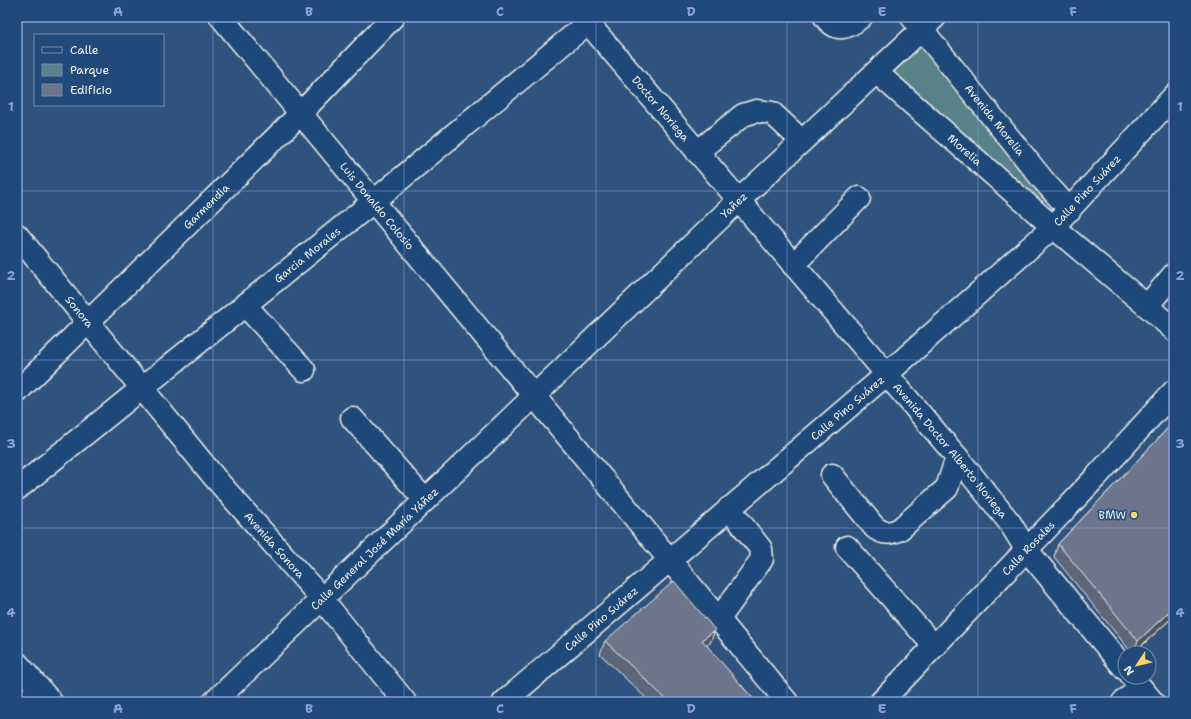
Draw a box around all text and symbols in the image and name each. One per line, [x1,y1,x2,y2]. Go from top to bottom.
text: A [113,3,123,20]
text: B [305,3,313,20]
text: C [496,3,504,20]
text: D [686,3,696,20]
text: E [878,3,887,20]
text: F [1069,3,1077,20]
legend [34,34,164,106]
text: Calle [70,42,99,58]
text: Parque [70,62,109,78]
street label: Doctor Noriega [629,73,693,144]
text: Edificio [70,82,112,98]
street label: Avenida Morelia [962,82,1028,158]
text: 1 [8,98,14,115]
text: 1 [1177,98,1183,115]
street label: Morelia [945,132,985,168]
street label: Calle Pino Suárez [1050,151,1124,229]
street label: Luis Donaldo Colosio [336,159,418,253]
street label: Garmendia [180,180,232,232]
street label: Yañez [717,189,750,221]
street label: Garcia Morales [271,223,344,286]
text: 2 [6,267,16,284]
text: 2 [1175,267,1185,284]
street label: Sonora [62,293,97,331]
street label: Calle Pino Suárez [807,372,887,444]
street label: Avenida Doctor Alberto Noriega [890,379,1011,521]
text: 3 [6,435,16,452]
text: 3 [1175,435,1185,452]
street label: Calle General José María Yáñez [307,484,442,613]
place label: BMW [1098,508,1126,523]
street label: Avenida Sonora [241,509,308,582]
marker: BMW [1129,510,1139,520]
street label: Calle Rosales [998,517,1058,579]
street label: Calle Pino Suárez [561,583,641,655]
text: 4 [6,604,16,621]
text: 4 [1175,604,1185,621]
north arrow [1117,645,1157,685]
text: N [1120,662,1138,678]
text: A [113,700,123,717]
text: B [305,700,313,717]
text: C [496,700,504,717]
text: D [686,700,696,717]
text: E [878,700,887,717]
text: F [1069,700,1077,717]

